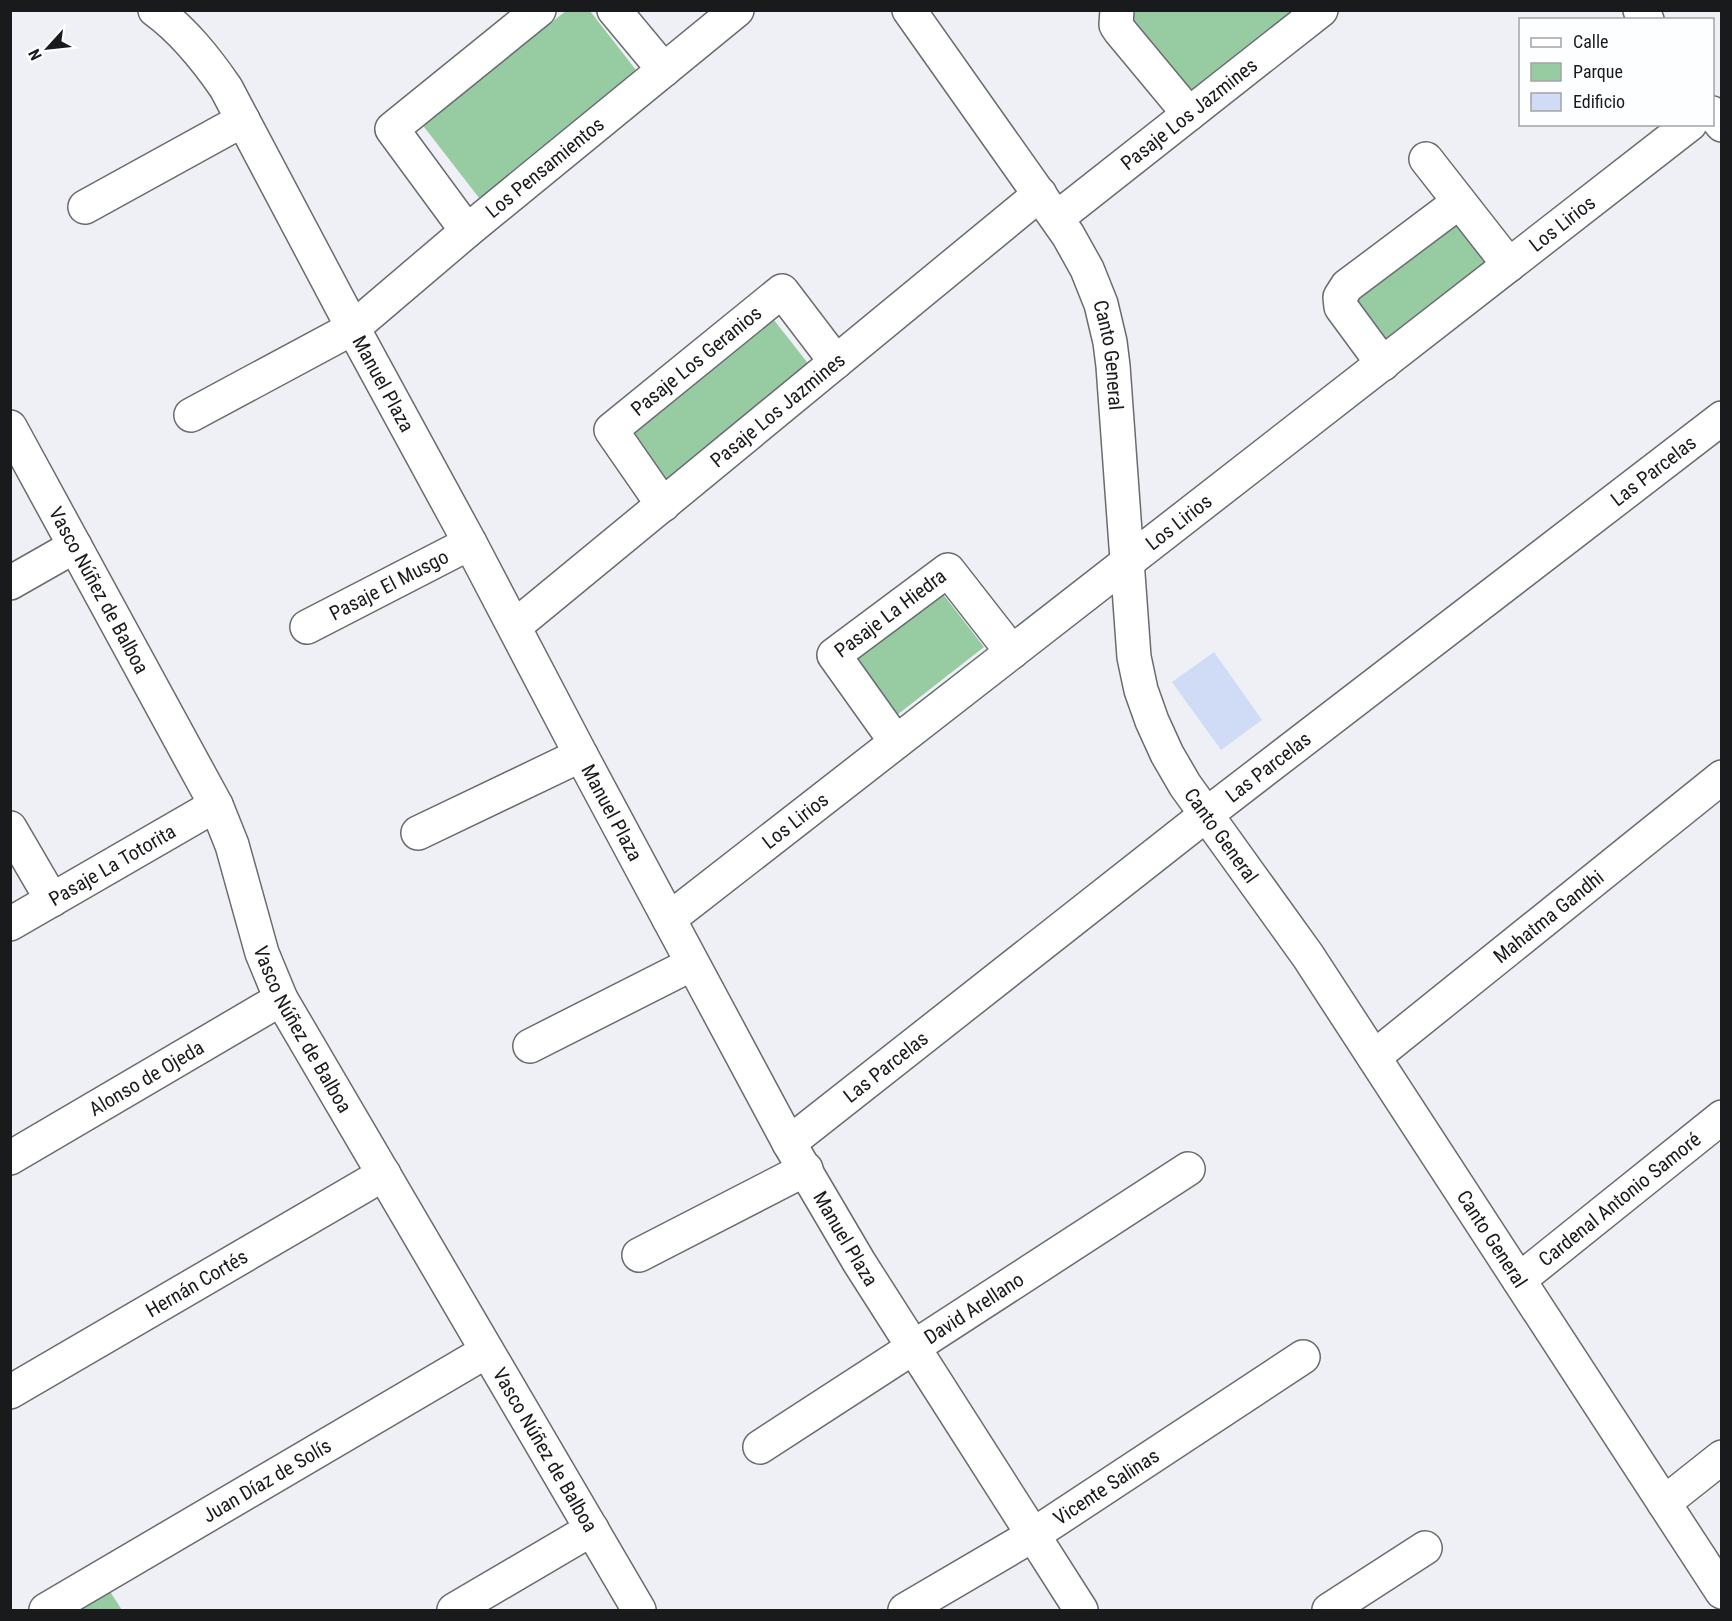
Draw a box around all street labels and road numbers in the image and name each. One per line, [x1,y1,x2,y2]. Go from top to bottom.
street label: Pasaje Los Jazmines [1116,53,1262,175]
street label: Los Pensamientos [481,112,609,223]
street label: Los Lirios [1524,190,1600,257]
street label: Canto General [1088,298,1128,411]
street label: Pasaje Los Geranios [626,301,766,421]
street label: Manuel Plaza [347,331,419,436]
street label: Pasaje Los Jazmines [705,348,850,472]
street label: Las Parcelas [1606,430,1701,511]
street label: Los Lirios [1141,489,1217,555]
street label: Vasco Núñez de Balboa [44,503,154,678]
street label: Pasaje El Musgo [325,544,452,625]
street label: Pasaje La Hiedra [830,564,951,662]
street label: Las Parcelas [1221,727,1316,807]
street label: Manuel Plaza [576,760,648,865]
street label: Canto General [1179,783,1263,888]
street label: Los Lirios [757,788,833,854]
street label: Pasaje La Totorita [44,819,180,911]
street label: Mahatma Gandhi [1489,865,1608,968]
street label: Vasco Núñez de Balboa [249,943,357,1117]
street label: Las Parcelas [838,1026,933,1108]
street label: Alonso de Ojeda [85,1035,208,1121]
street label: Cardenal Antonio Samoré [1534,1127,1705,1271]
street label: Canto General [1452,1186,1532,1292]
street label: Manuel Plaza [808,1187,883,1291]
street label: Hernán Cortés [141,1244,252,1322]
street label: David Arellano [920,1267,1028,1349]
street label: Vasco Núñez de Balboa [488,1363,603,1536]
street label: Juan Díaz de Solís [198,1433,335,1527]
street label: Vicente Salinas [1049,1443,1164,1530]

